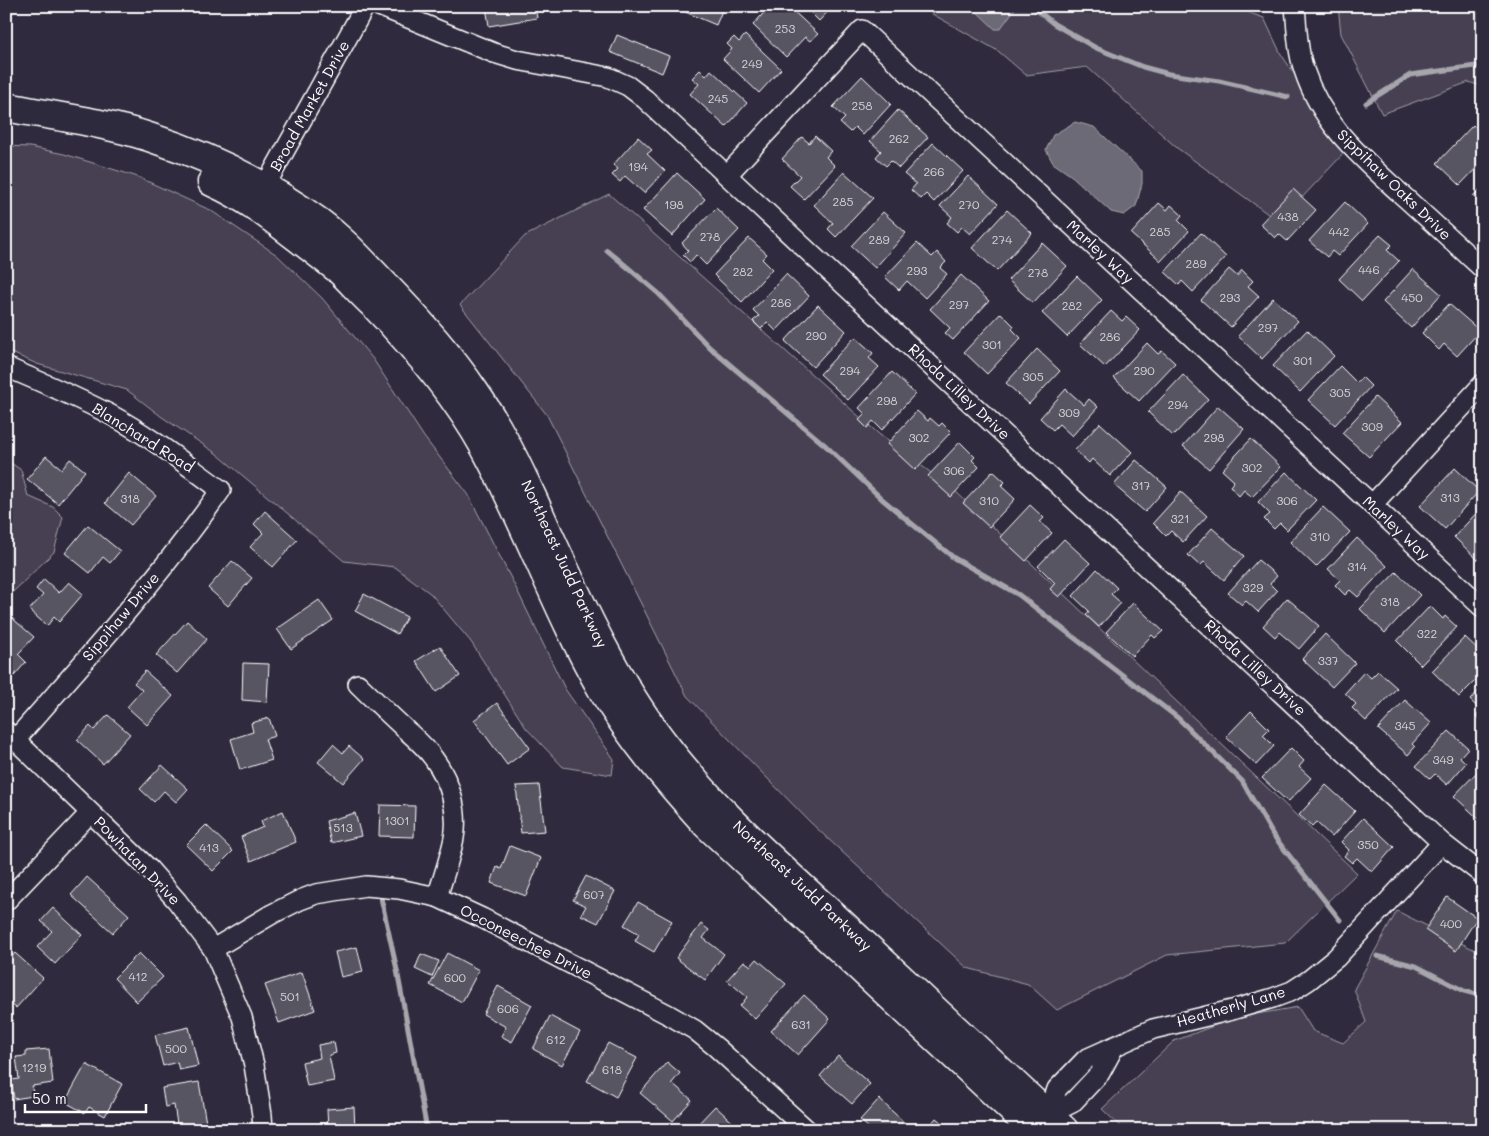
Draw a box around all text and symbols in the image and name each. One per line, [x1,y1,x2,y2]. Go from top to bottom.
house number: 253 [775,20,795,36]
street label: Broad Market Drive [265,37,353,174]
house number: 249 [742,55,762,71]
house number: 245 [708,90,728,106]
house number: 258 [852,97,872,113]
street label: Sippihaw Oaks Drive [1333,125,1456,244]
house number: 262 [889,130,909,146]
house number: 194 [628,158,648,174]
house number: 266 [923,163,945,179]
house number: 285 [833,193,853,209]
house number: 198 [664,196,684,212]
house number: 270 [959,196,980,212]
house number: 438 [1277,208,1299,224]
street label: Marley Way [1063,215,1139,288]
house number: 285 [1150,223,1170,239]
house number: 442 [1329,223,1349,239]
house number: 278 [700,228,720,244]
house number: 289 [868,231,890,247]
house number: 274 [992,231,1012,247]
house number: 289 [1185,255,1207,271]
house number: 446 [1358,261,1380,277]
house number: 293 [907,262,927,278]
house number: 282 [733,263,753,279]
house number: 278 [1028,264,1048,280]
house number: 293 [1220,289,1240,305]
house number: 450 [1401,289,1423,305]
house number: 286 [770,294,792,310]
house number: 297 [949,296,970,312]
house number: 282 [1062,297,1082,313]
house number: 297 [1258,319,1279,335]
house number: 290 [805,327,827,343]
house number: 286 [1099,328,1121,344]
house number: 301 [982,336,1002,352]
street label: Rhoda Lilley Drive [905,339,1015,444]
house number: 301 [1293,352,1313,368]
house number: 294 [840,362,860,378]
house number: 290 [1133,362,1155,378]
house number: 305 [1022,368,1044,384]
house number: 305 [1329,384,1351,400]
house number: 298 [876,392,898,408]
house number: 294 [1168,396,1188,412]
street label: Blanchard Road [89,398,198,477]
house number: 309 [1058,404,1080,420]
house number: 309 [1361,418,1383,434]
house number: 302 [908,429,930,445]
house number: 298 [1203,429,1225,445]
house number: 302 [1241,459,1263,475]
house number: 306 [943,462,965,478]
street label: Northeast Judd Parkway [517,476,613,651]
house number: 317 [1131,477,1151,493]
house number: 313 [1440,489,1460,505]
house number: 318 [120,490,140,506]
street label: Marley Way [1359,491,1435,564]
house number: 310 [979,492,999,508]
house number: 306 [1276,492,1298,508]
house number: 321 [1170,510,1190,526]
house number: 310 [1310,528,1330,544]
house number: 314 [1347,558,1367,574]
street label: Sippihaw Drive [77,568,163,665]
house number: 329 [1243,579,1263,595]
house number: 318 [1380,593,1400,609]
street label: Rhoda Lilley Drive [1201,615,1311,720]
house number: 322 [1417,625,1437,641]
house number: 337 [1318,652,1339,668]
house number: 345 [1394,717,1416,733]
house number: 349 [1432,751,1454,767]
street label: Powhatan Drive [90,812,185,909]
house number: 1301 [384,812,410,828]
street label: Northeast Judd Parkway [729,816,877,955]
house number: 513 [333,819,353,835]
house number: 350 [1357,836,1379,852]
house number: 413 [199,839,219,855]
house number: 607 [583,886,605,902]
street label: Occoneechee Drive [457,899,596,983]
house number: 400 [1440,915,1463,931]
house number: 412 [128,968,148,984]
house number: 600 [444,969,467,985]
street label: Heatherly Lane [1174,981,1288,1031]
house number: 501 [280,988,300,1004]
house number: 606 [497,1000,519,1016]
house number: 631 [791,1016,811,1032]
house number: 612 [546,1031,566,1047]
house number: 500 [165,1040,187,1056]
house number: 1219 [22,1059,46,1075]
house number: 618 [602,1061,622,1077]
scale bar [25,1081,146,1113]
text: 50 m [32,1088,67,1108]

